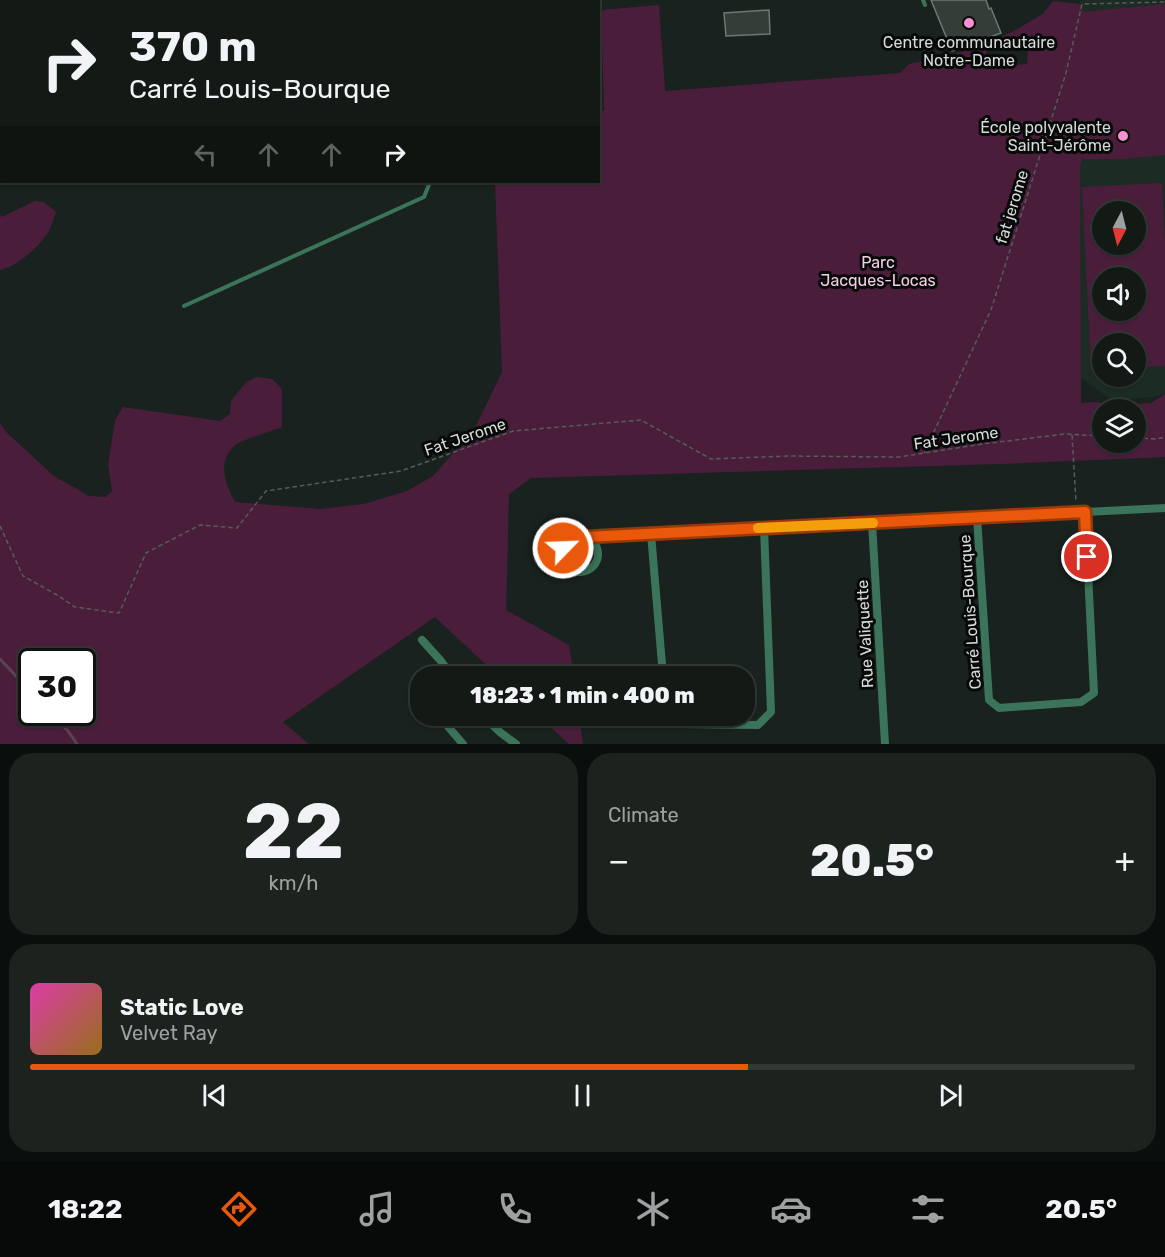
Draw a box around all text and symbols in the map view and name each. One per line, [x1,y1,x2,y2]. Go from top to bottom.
marker: Centre communautaire Notre-Dame [962,16,976,30]
text: 370 m [129,22,257,72]
icon: right [30,24,108,102]
place label: Centre communautaire Notre-Dame [883,33,1055,70]
text: Carré Louis-Bourque [129,73,391,105]
place label: École polyvalente Saint-Jérôme [980,118,1111,155]
marker: École polyvalente Saint-Jérôme [1116,129,1130,143]
icon: left [189,138,222,171]
icon: ahead [252,138,285,171]
icon: ahead [315,138,348,171]
icon: right [378,138,411,171]
street label: fat jerome [992,168,1032,246]
north arrow [1092,201,1146,255]
map controls [1092,201,1146,453]
park label: Parc Jacques-Locas [820,253,936,290]
button: sound [1092,267,1146,321]
button: search [1092,333,1146,387]
button: layers [1092,399,1146,453]
street label: Fat Jerome [422,414,508,460]
street label: Fat Jerome [912,423,1000,453]
position arrow [531,516,595,580]
pin [1061,531,1112,582]
street label: Carré Louis-Bourque [955,534,985,690]
icon: arrive [1070,540,1103,573]
street label: Rue Valiquette [853,579,877,689]
speed limit sign: 30 [18,648,96,726]
text: 18:23 · 1 min · 400 m [470,682,695,709]
text: 22 [243,785,344,878]
text: Climate [608,803,679,827]
text: 20.5° [810,834,934,887]
text: − [608,841,629,880]
text: + [1114,841,1135,880]
text: km/h [269,871,318,895]
text: Static Love [120,994,244,1021]
text: Velvet Ray [120,1021,218,1045]
icon: previous [198,1079,231,1112]
icon: pause [566,1079,599,1112]
icon: next [934,1079,967,1112]
icon: directions [218,1188,260,1230]
icon: music [356,1188,398,1230]
icon: phone [494,1188,536,1230]
icon: climate [632,1188,674,1230]
icon: car [770,1188,812,1230]
icon: filters [907,1188,949,1230]
text: 18:22 [48,1193,123,1225]
text: 20.5° [1045,1193,1117,1225]

